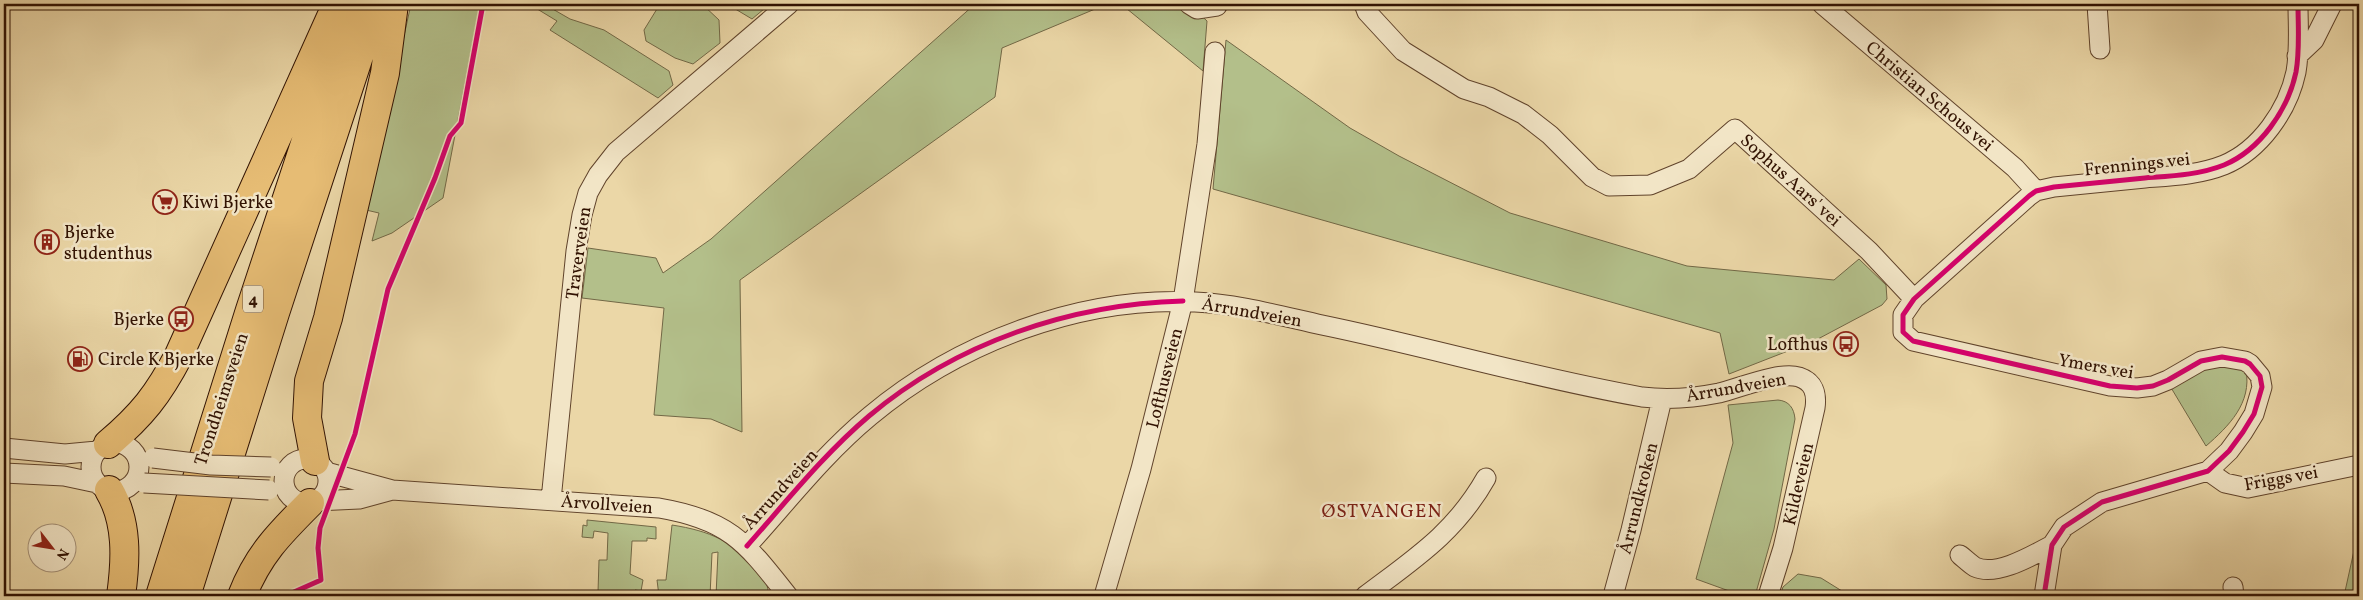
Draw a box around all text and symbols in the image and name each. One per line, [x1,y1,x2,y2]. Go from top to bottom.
street label: Christian Schous vei [1860,36,1998,158]
street label: Sophus Aars' vei [1734,129,1846,233]
street label: Frennings vei [2083,147,2191,183]
supermarket icon: Kiwi Bjerke [152,189,178,215]
place label: Kiwi Bjerke [182,191,273,216]
street label: Traverveien [561,205,598,301]
place label: Bjerke studenthus [64,221,153,267]
building icon: Bjerke studenthus [34,229,60,255]
road number: 4 [243,286,263,312]
street label: Årrundveien [1200,292,1304,335]
bus stop icon: Bjerke [168,306,194,332]
place label: Bjerke [114,308,164,333]
street label: Lofthusveien [1141,325,1190,431]
street label: Trondheimsveien [189,330,256,469]
bus stop icon: Lofthus [1833,331,1859,357]
place label: Lofthus [1767,333,1828,358]
fuel station icon: Circle K Bjerke [67,346,93,372]
place label: Circle K Bjerke [98,348,214,373]
street label: Ymers vei [2056,349,2135,386]
street label: Årrundveien [1684,367,1789,410]
street label: Årrundkroken [1613,440,1665,557]
street label: Kildeveien [1778,440,1821,528]
street label: Årrundveien [738,444,824,536]
street label: Friggs vei [2242,461,2320,498]
street label: Årvollveien [560,490,654,521]
district label: ØSTVANGEN [1321,499,1443,525]
north arrow [28,522,78,572]
text: N [51,545,73,563]

